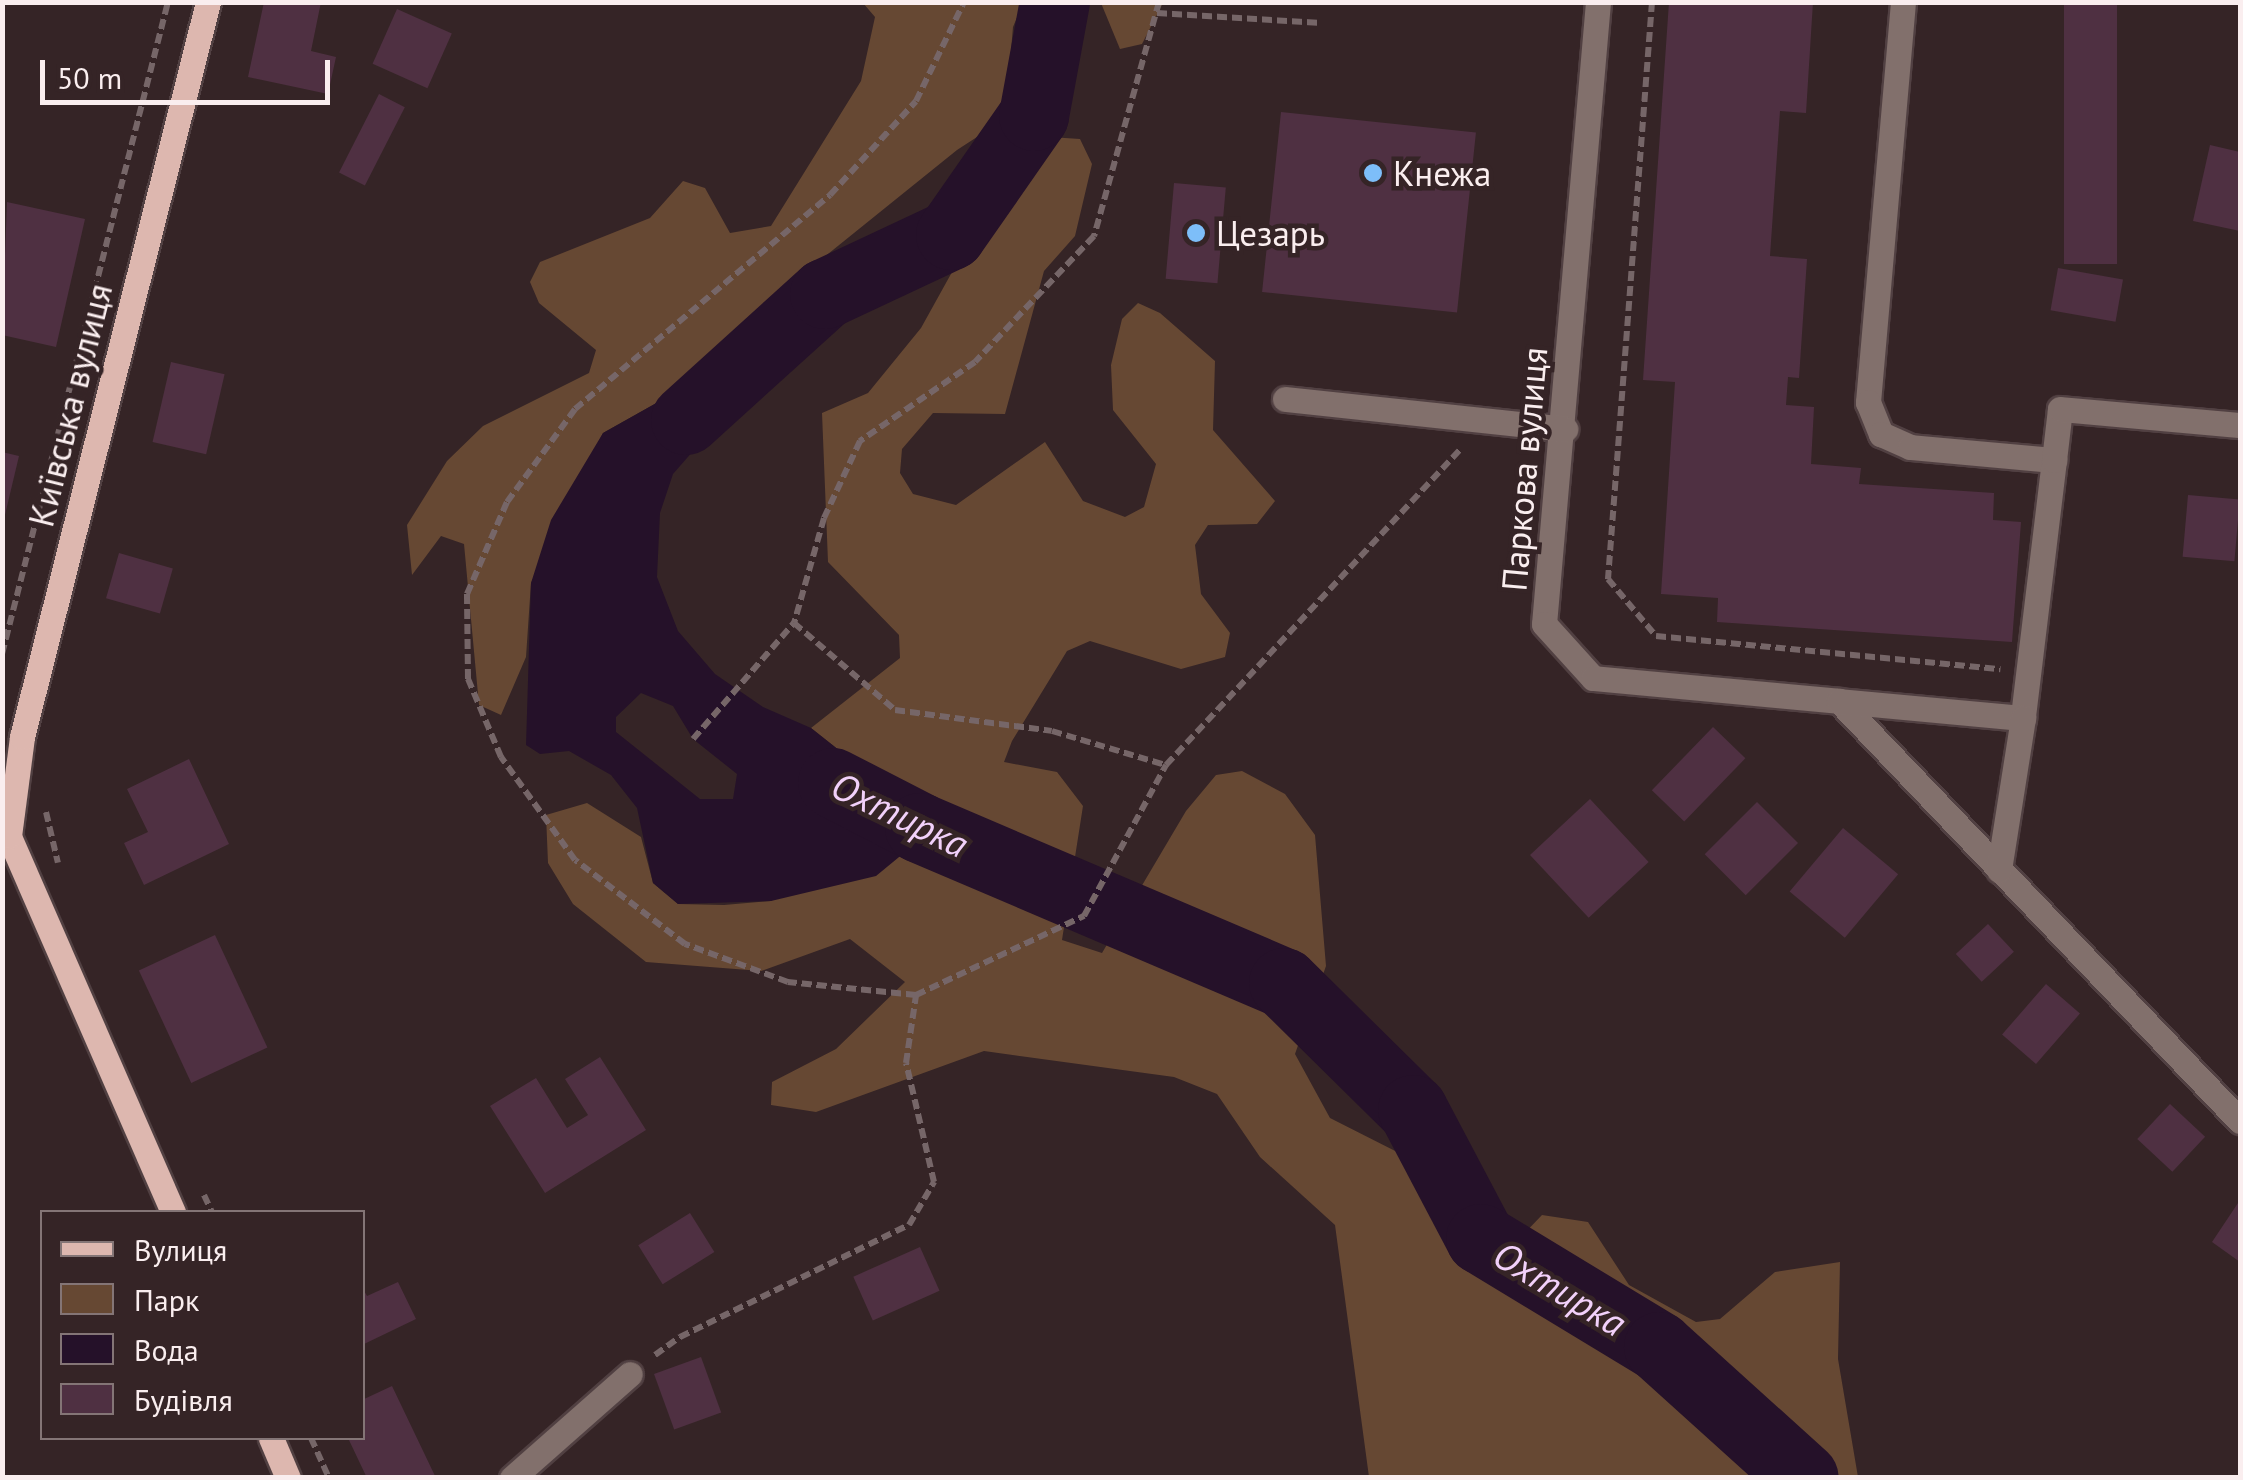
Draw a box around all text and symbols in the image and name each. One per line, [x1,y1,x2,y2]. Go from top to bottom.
scale bar [45,40,335,102]
text: 50 m [57,58,122,97]
place label: Кнежа [1393,152,1491,194]
marker: Кнежа [1362,162,1384,184]
place label: Цезарь [1216,212,1325,254]
marker: Цезарь [1185,222,1207,244]
street label: Київська вулиця [20,279,120,531]
street label: Паркова вулиця [1492,345,1556,593]
water label: Охтирка [824,762,976,866]
legend [40,1210,365,1440]
text: Вулиця [134,1230,227,1269]
water label: Охтирка [1486,1231,1634,1345]
text: Парк [134,1280,199,1319]
text: Вода [134,1330,199,1369]
text: Будівля [134,1380,233,1419]

